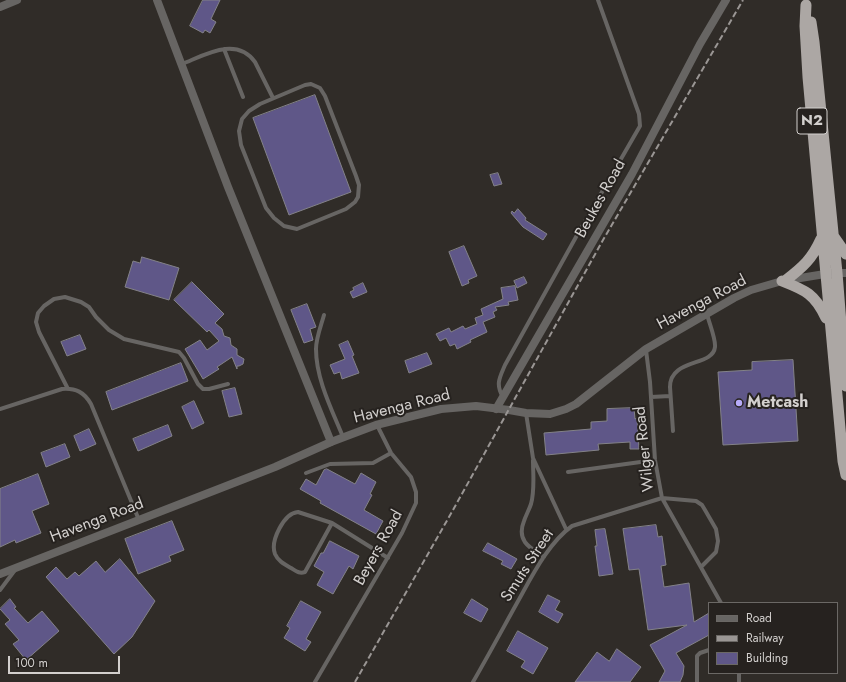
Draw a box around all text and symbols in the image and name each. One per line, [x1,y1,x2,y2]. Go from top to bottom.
road number: N2 [797,108,827,134]
street label: Beukes Road [572,157,630,241]
street label: Havenga Road [654,271,750,335]
street label: Havenga Road [352,386,452,428]
place label: Metcash [747,393,808,413]
marker: Metcash [734,398,744,408]
street label: Wilger Road [631,405,659,493]
street label: Havenga Road [48,494,146,548]
street label: Beyers Road [350,507,408,589]
street label: Smuts Street [497,526,559,606]
legend [708,602,838,674]
text: Road [746,609,772,627]
text: Railway [746,629,784,647]
scale bar [10,648,122,674]
text: Building [746,649,788,667]
text: 100 m [15,654,48,672]

